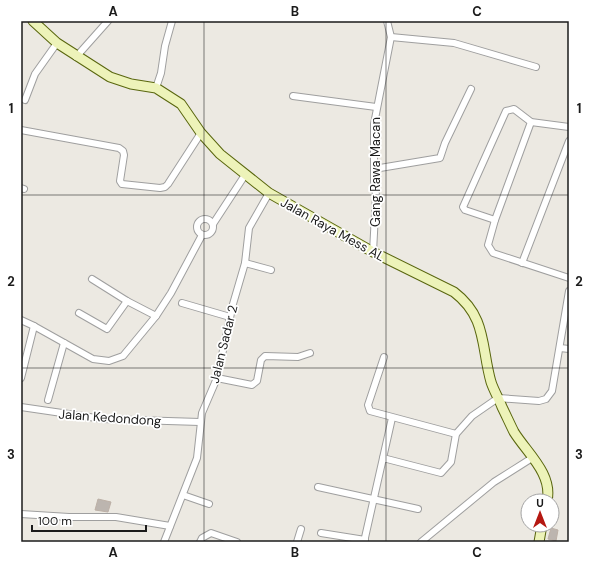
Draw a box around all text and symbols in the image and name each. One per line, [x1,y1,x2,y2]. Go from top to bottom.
text: A [108,3,118,20]
text: B [291,3,299,20]
text: C [472,3,482,20]
text: 1 [9,100,13,117]
text: 1 [577,100,581,117]
street label: Gang Rawa Macan [367,117,384,227]
street label: Jalan Raya Mess AL [278,194,388,265]
text: 2 [7,273,15,290]
text: 2 [575,273,583,290]
street label: Jalan Sadar 2 [206,303,241,385]
street label: Jalan Kedondong [58,405,162,430]
text: 3 [7,446,15,463]
text: 3 [575,446,583,463]
north arrow [520,493,560,533]
text: U [536,496,544,510]
scale bar [32,507,146,533]
text: 100 m [38,513,72,529]
text: A [108,544,118,561]
text: B [291,544,299,561]
text: C [472,544,482,561]

